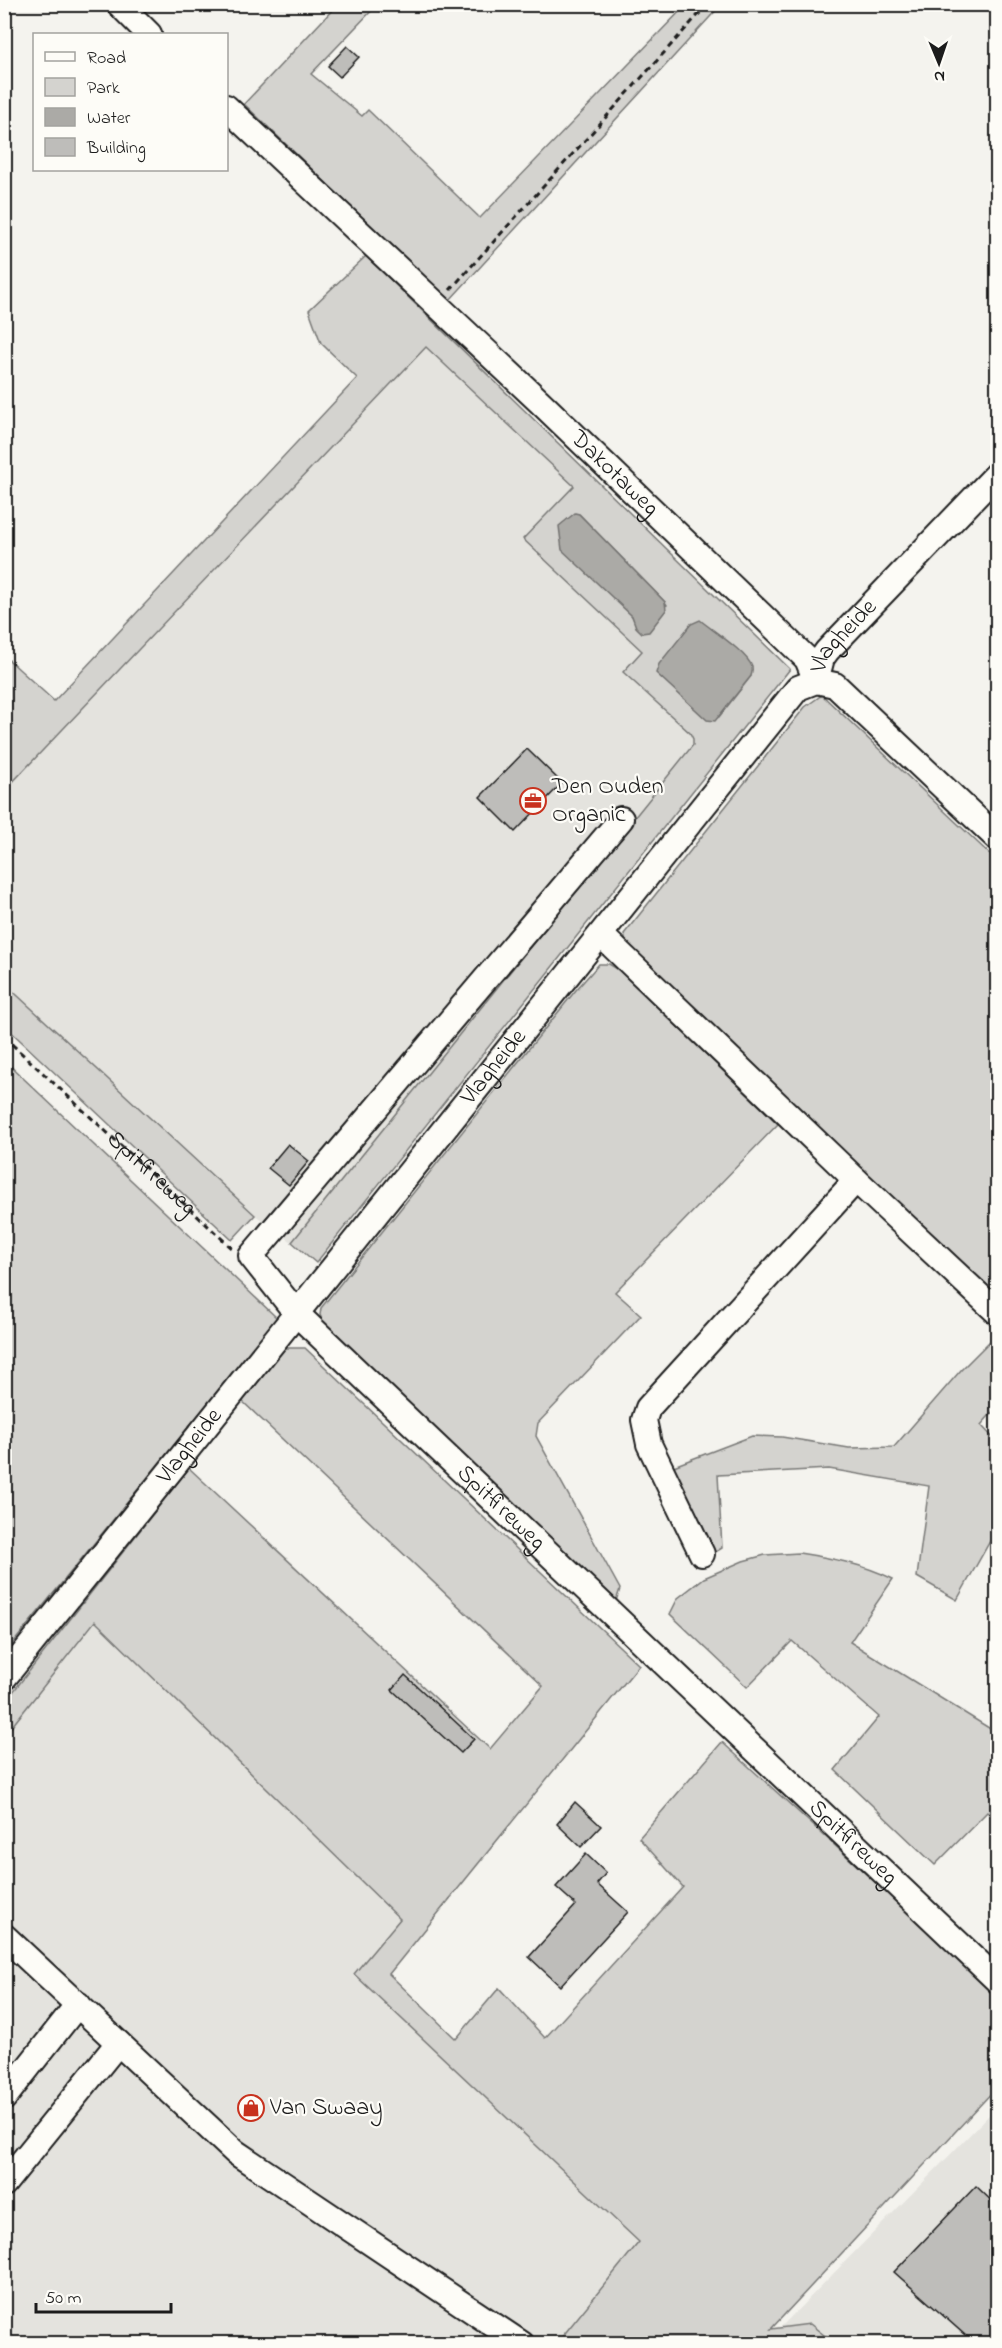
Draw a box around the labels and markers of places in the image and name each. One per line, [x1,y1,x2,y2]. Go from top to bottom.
place label: Den Ouden Organic [551,770,664,833]
office icon: Den Ouden Organic [518,786,548,816]
place label: Van Swaay [269,2091,383,2127]
shop icon: Van Swaay [236,2093,266,2123]

